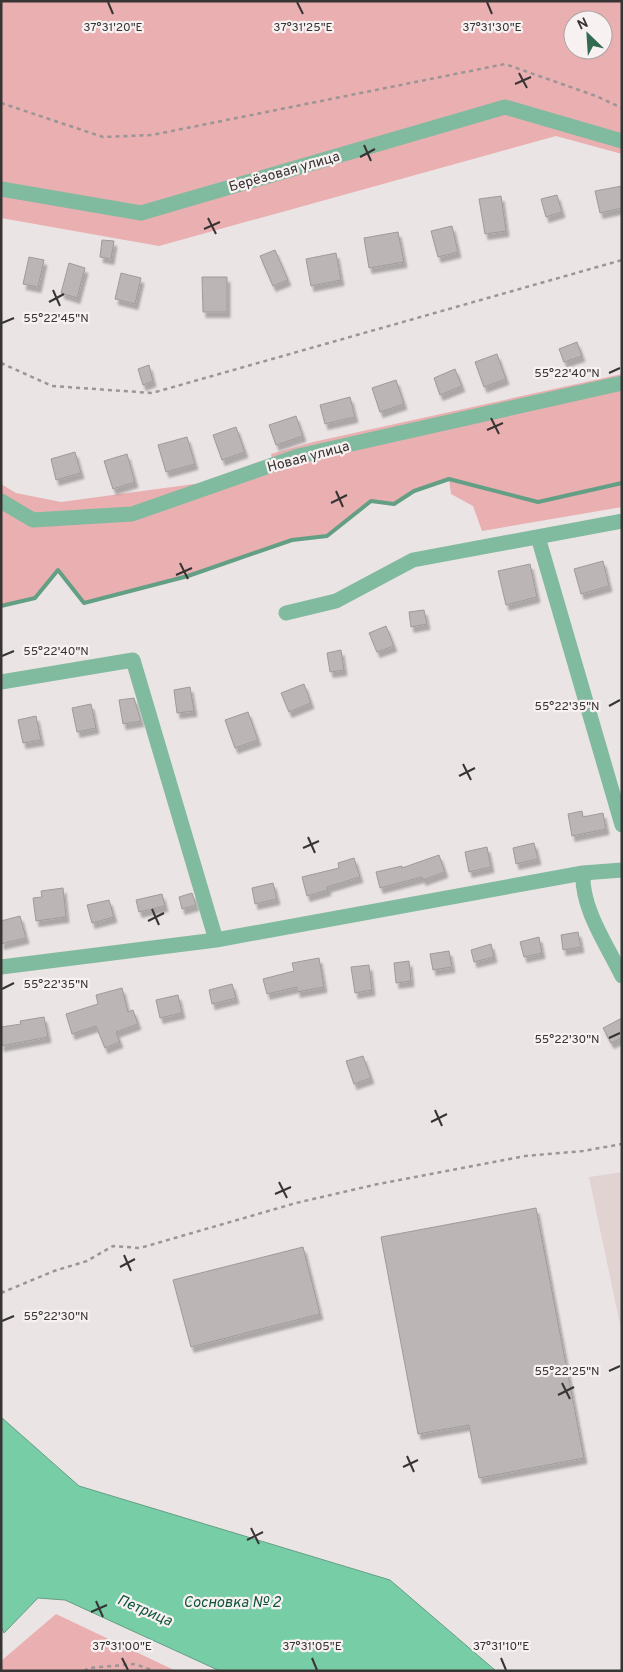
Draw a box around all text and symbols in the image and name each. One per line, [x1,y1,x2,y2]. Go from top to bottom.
north arrow [563,10,613,60]
text: N [575,15,591,34]
text: 37°31'20"E [83,20,143,36]
text: 37°31'25"E [273,20,333,36]
text: 37°31'30"E [462,20,522,36]
street label: Берёзовая улица [227,148,342,196]
text: 55°22'45"N [23,311,89,327]
text: 55°22'40"N [534,366,600,382]
street label: Новая улица [265,438,351,477]
text: 55°22'40"N [23,644,89,660]
text: 55°22'35"N [534,699,600,715]
text: 55°22'35"N [23,977,89,993]
text: 55°22'30"N [534,1032,600,1048]
text: 55°22'30"N [23,1309,89,1325]
text: 55°22'25"N [534,1364,600,1380]
water label: Петрица [114,1591,175,1632]
water label: Сосновка № 2 [183,1594,282,1613]
text: 37°31'00"E [92,1639,152,1655]
text: 37°31'05"E [282,1639,342,1655]
text: 37°31'10"E [473,1639,529,1655]

